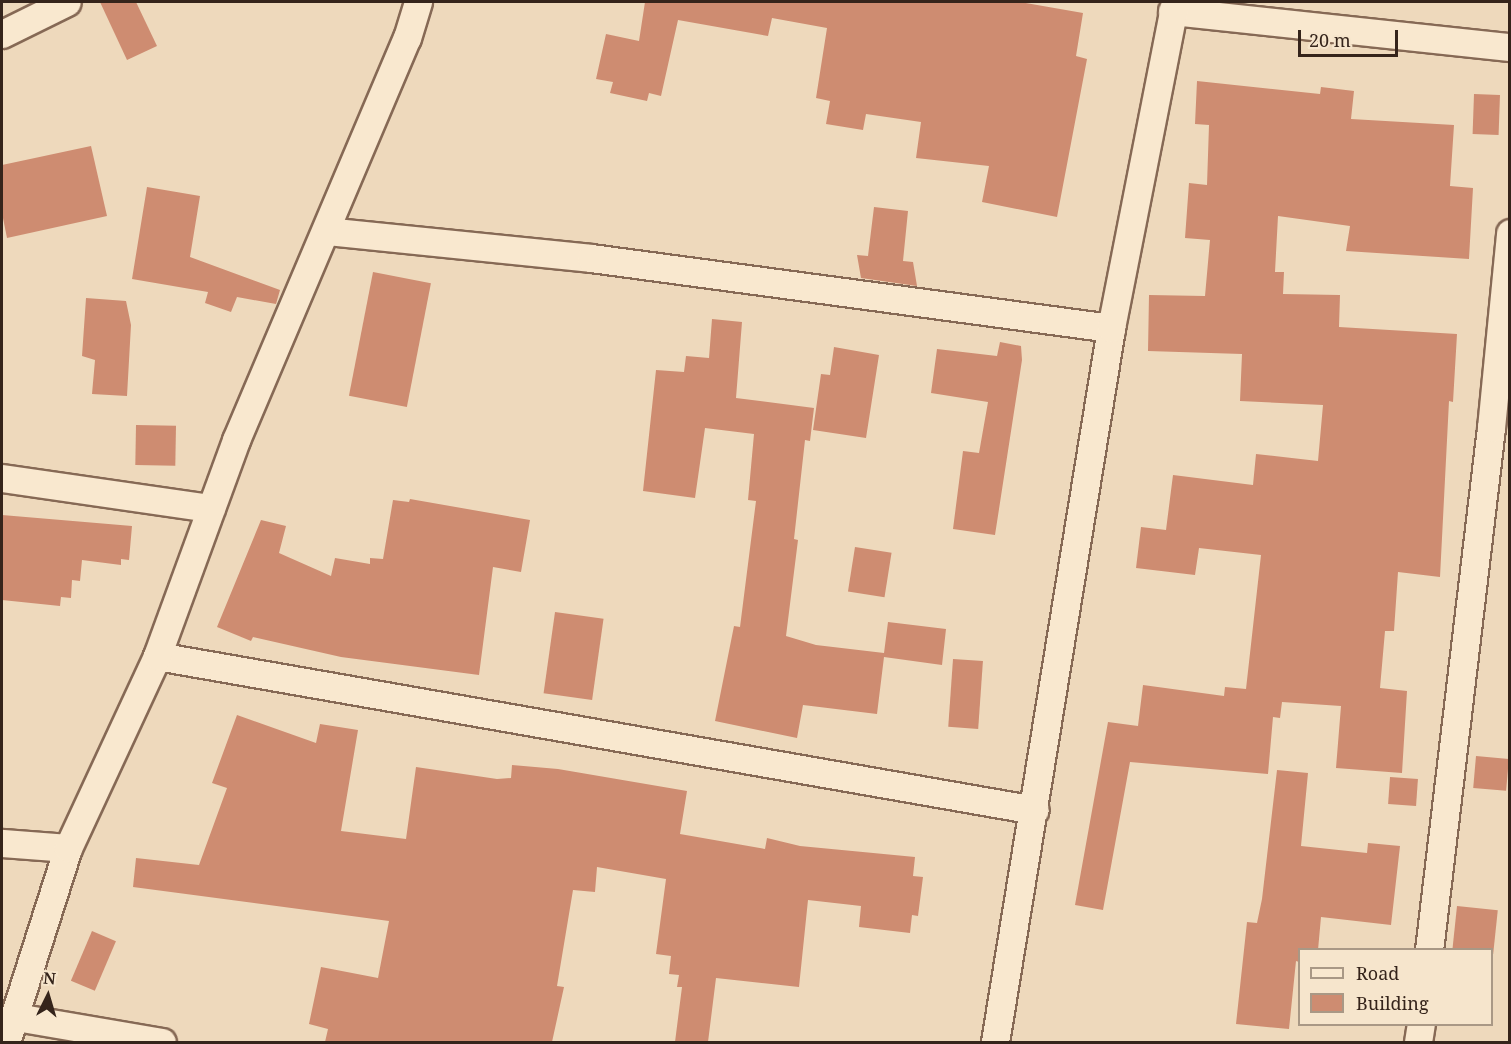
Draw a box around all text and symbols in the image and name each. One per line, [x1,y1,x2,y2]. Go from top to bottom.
scale bar [1301,18,1402,56]
text: 20 m [1309,28,1351,52]
legend [1298,948,1493,1026]
text: Road [1356,961,1399,985]
north arrow [18,966,78,1026]
text: N [42,967,57,990]
text: Building [1356,991,1429,1015]

